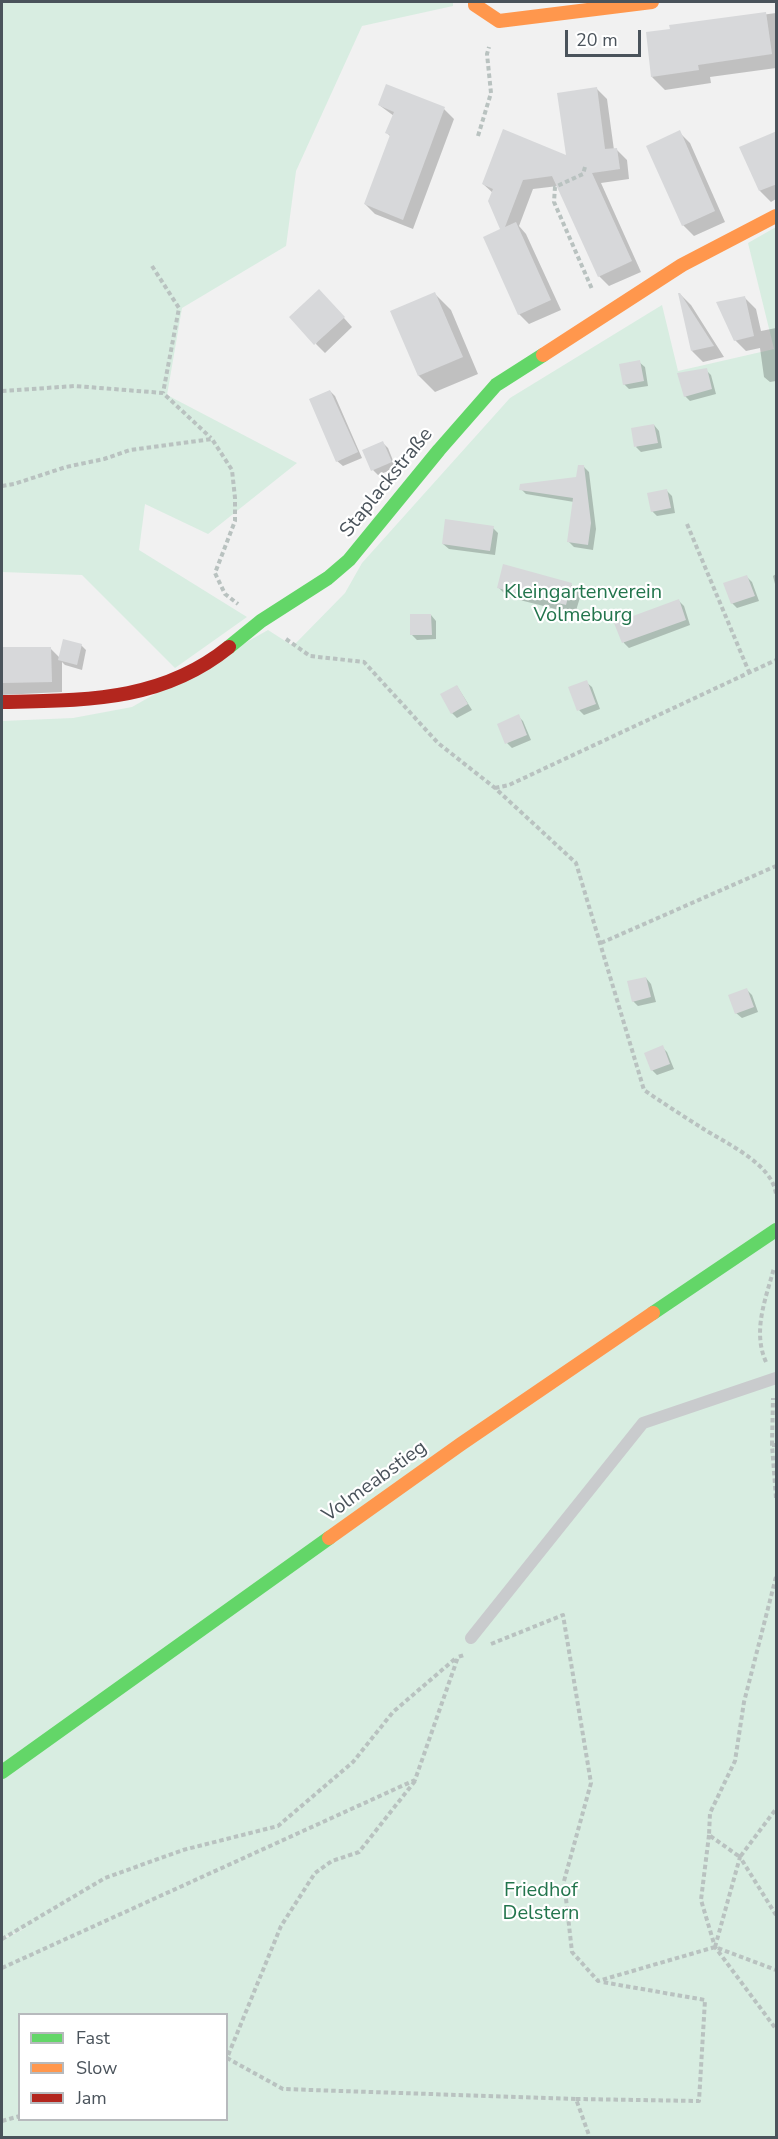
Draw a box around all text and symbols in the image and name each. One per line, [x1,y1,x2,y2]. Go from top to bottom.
scale bar [568,18,644,56]
text: 20 m [576,28,618,52]
street label: Staplackstraße [335,423,439,543]
park label: Kleingartenverein Volmeburg [504,581,662,628]
street label: Volmeabstieg [318,1436,432,1528]
park label: Friedhof Delstern [503,1879,579,1926]
legend [18,2013,228,2121]
text: Fast [76,2026,110,2050]
text: Slow [76,2056,117,2080]
text: Jam [76,2086,107,2110]

